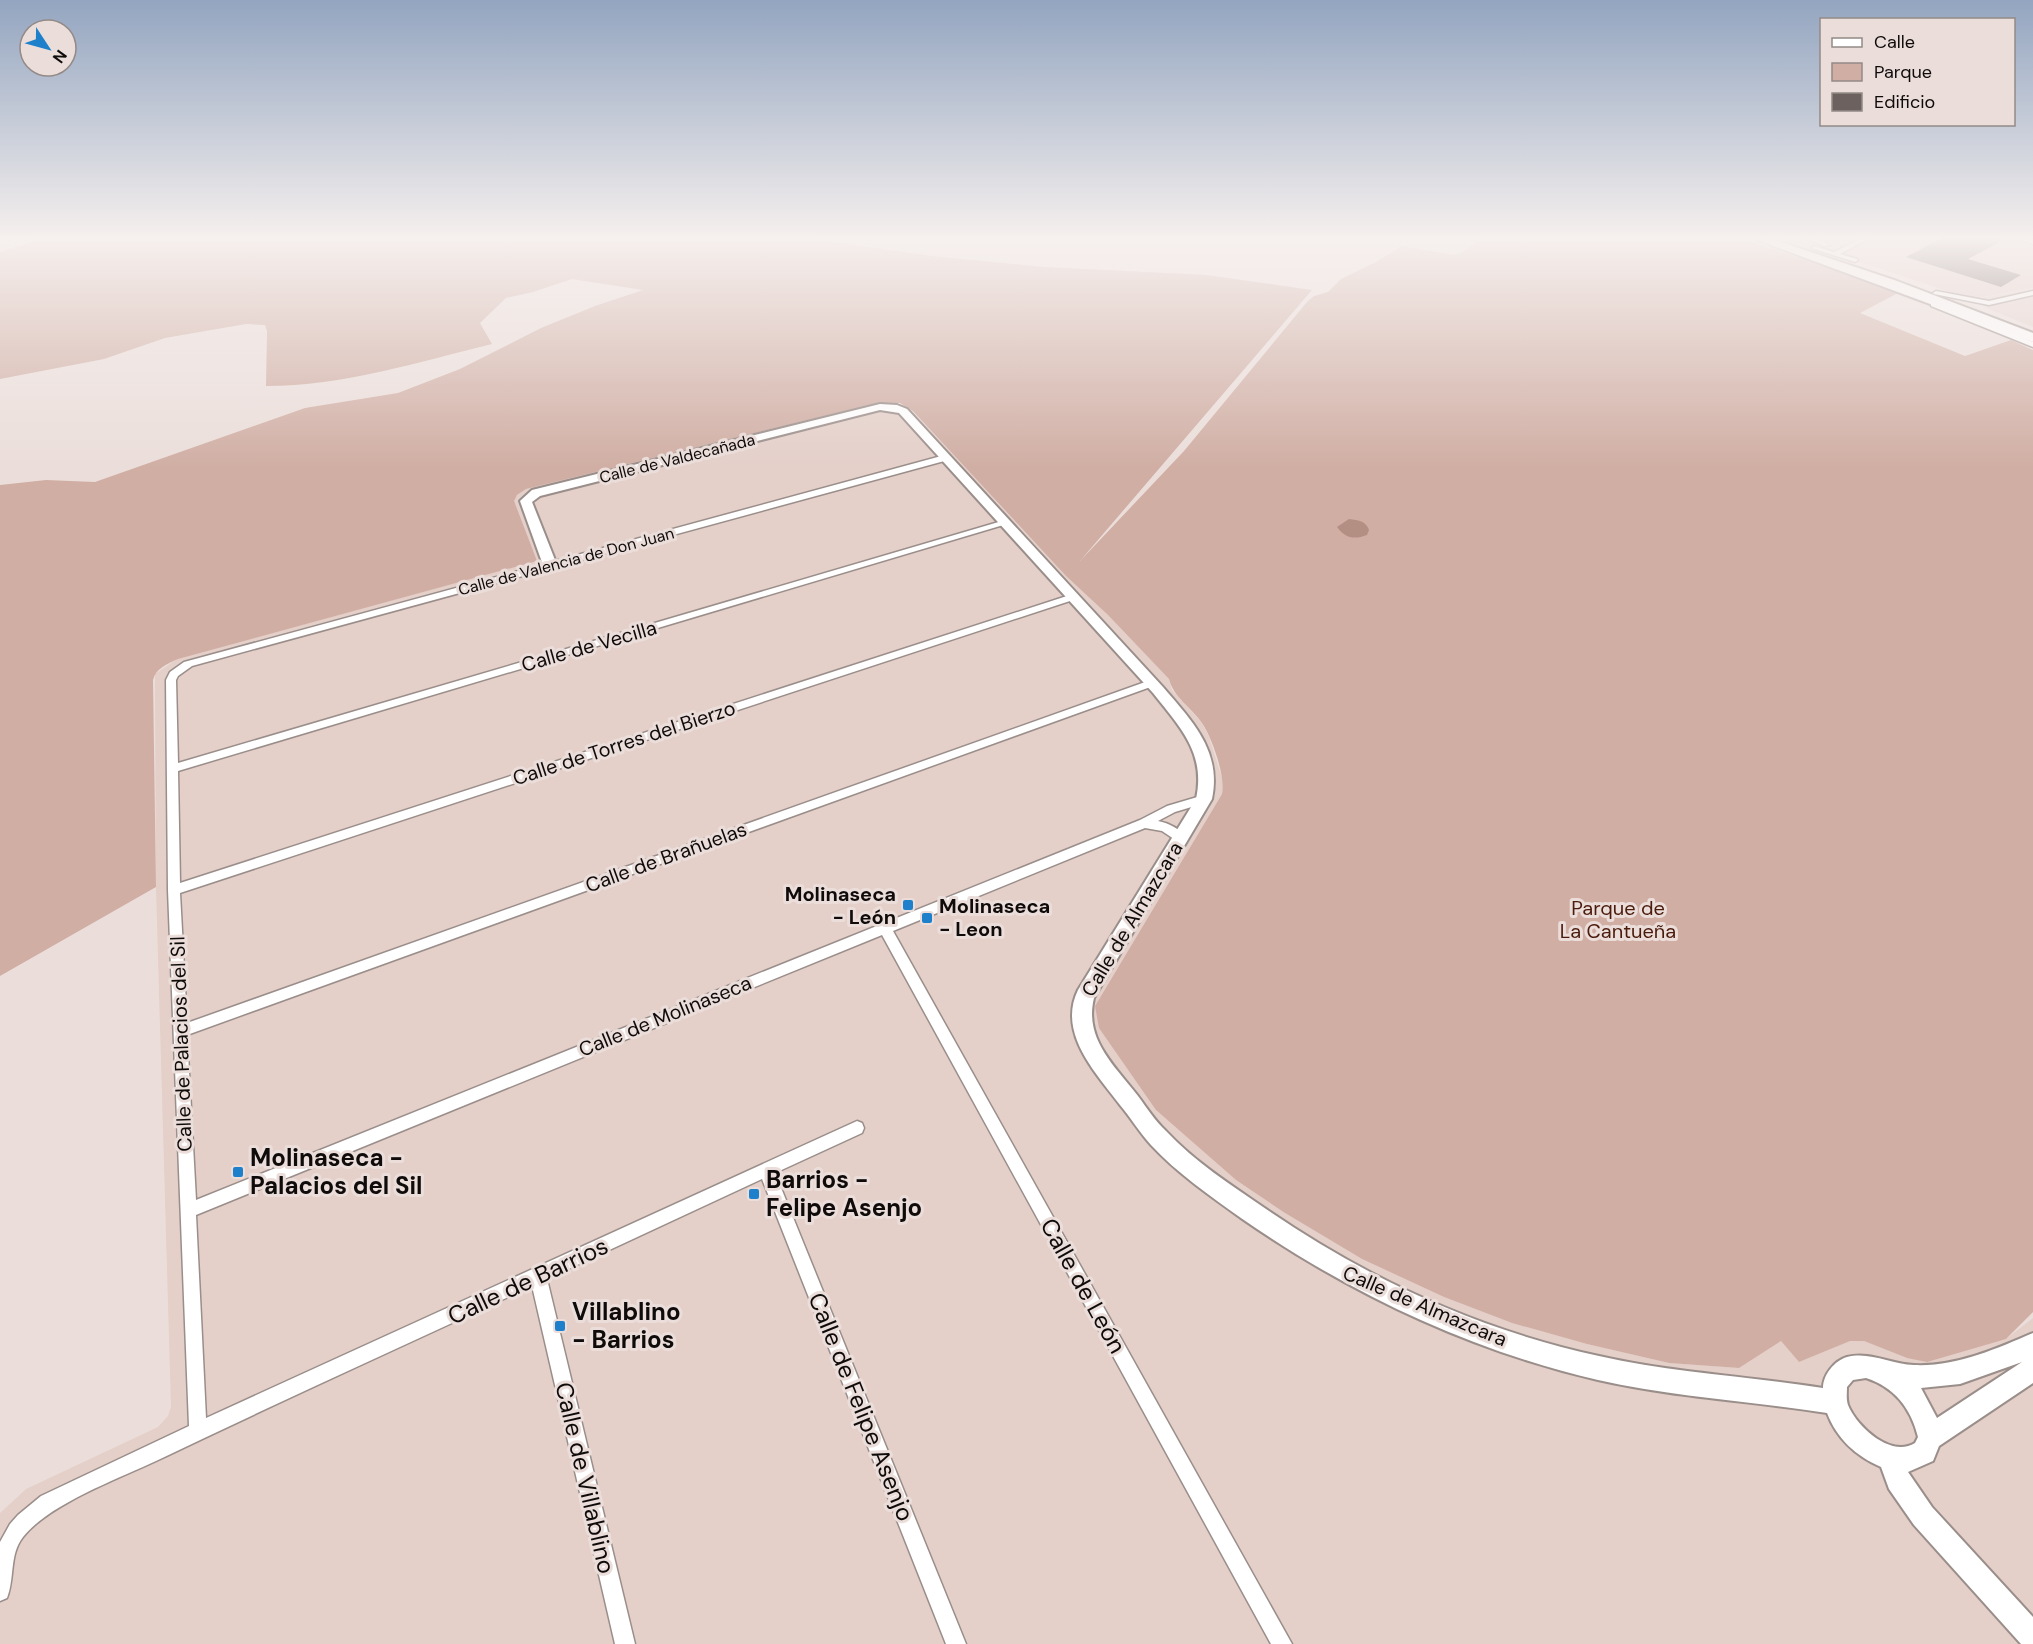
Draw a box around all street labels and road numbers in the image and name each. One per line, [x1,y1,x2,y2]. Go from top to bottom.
street label: Calle de Valdecañada [597,429,757,488]
street label: Calle de Valencia de Don Juan [456,523,676,600]
street label: Calle de Vecilla [518,614,660,678]
street label: Calle de Torres del Bierzo [509,695,739,791]
street label: Calle de Brañuelas [582,816,750,898]
street label: Calle de Almazcara [1075,837,1189,1001]
street label: Calle de Palacios del Sil [164,936,198,1152]
street label: Calle de Molinaseca [575,969,755,1063]
street label: Calle de León [1034,1213,1133,1359]
street label: Calle de Barrios [443,1230,613,1331]
street label: Calle de Almazcara [1339,1260,1511,1352]
street label: Calle de Felipe Asenjo [801,1288,921,1526]
street label: Calle de Villablino [548,1379,623,1577]

